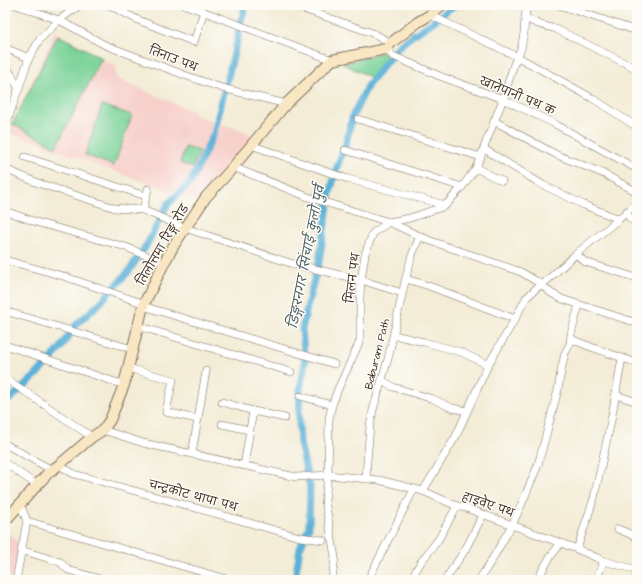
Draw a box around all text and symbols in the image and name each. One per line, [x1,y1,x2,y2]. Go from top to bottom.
street label: तिनाउ पथ [146,41,201,76]
street label: खानेपानी पथ क [476,71,559,119]
water label: डिङ्गरनगर सिंचाई कुलो पुर्व [283,180,330,330]
street label: तिलोत्तमा रिङ्ग रोड [131,199,193,289]
street label: मिलन पथ [340,251,364,305]
street label: Baburam Path [361,317,393,391]
street label: चन्द्रकोट थापा पथ [146,475,241,515]
street label: हाइवेए पथ [460,487,518,521]

